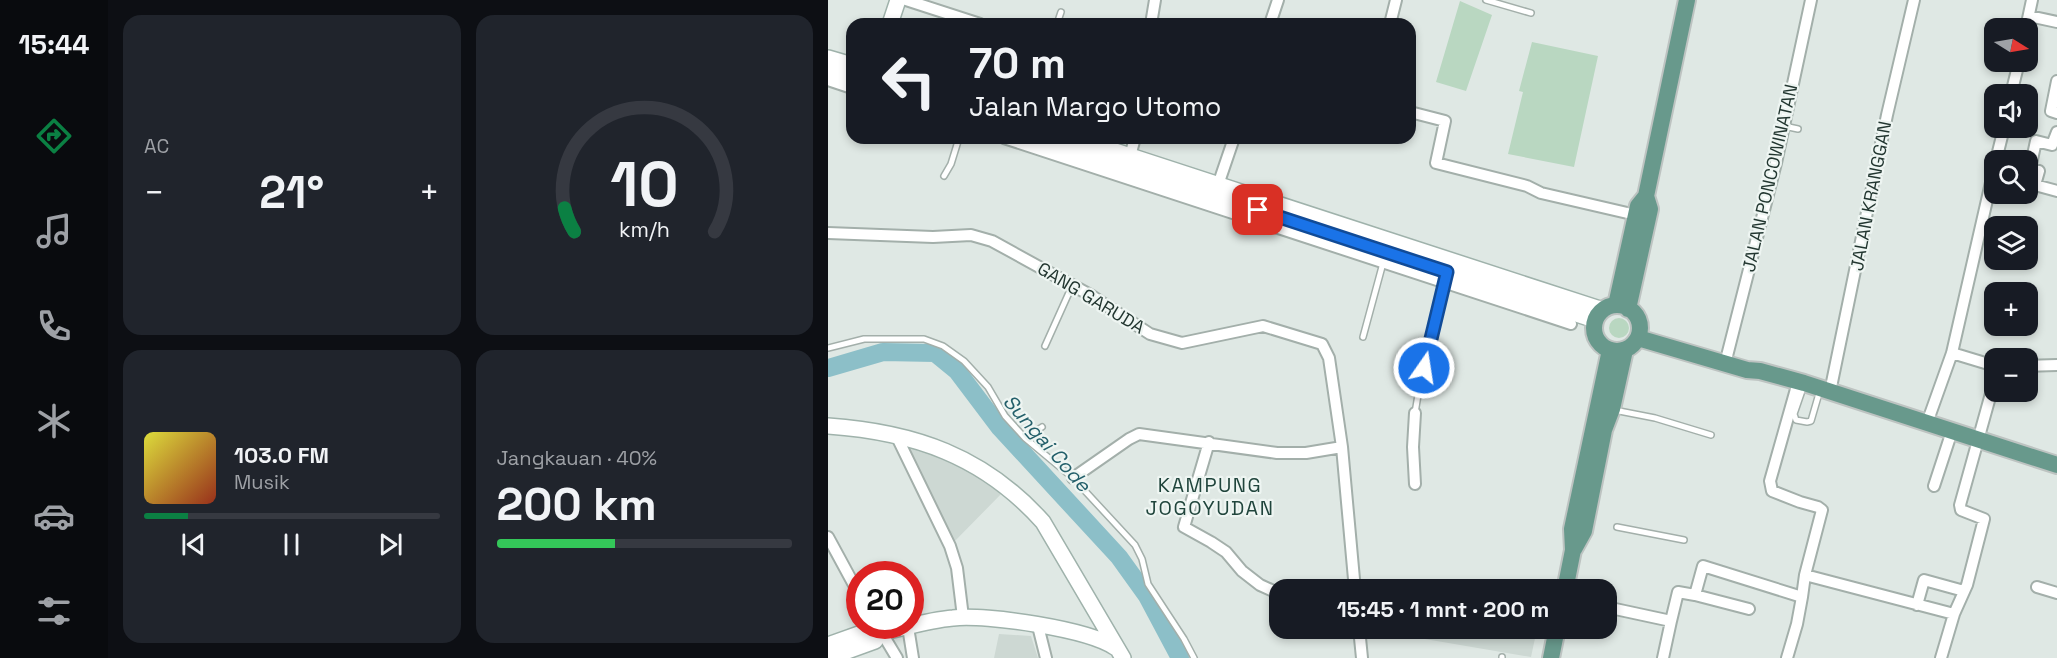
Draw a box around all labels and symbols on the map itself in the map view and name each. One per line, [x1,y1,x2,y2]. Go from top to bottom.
north arrow [1984,18,2038,72]
street label: JALAN PONCOWINATAN [1737,82,1802,274]
street label: JALAN KRANGGAN [1845,119,1896,273]
pin [1232,184,1283,235]
street label: GANG GARUDA [1033,256,1149,339]
position arrow [1392,336,1456,400]
water label: Sungai Code [997,389,1097,498]
district label: KAMPUNG JOGOYUDAN [1146,472,1274,521]
speed limit sign: 20 [846,561,924,639]

